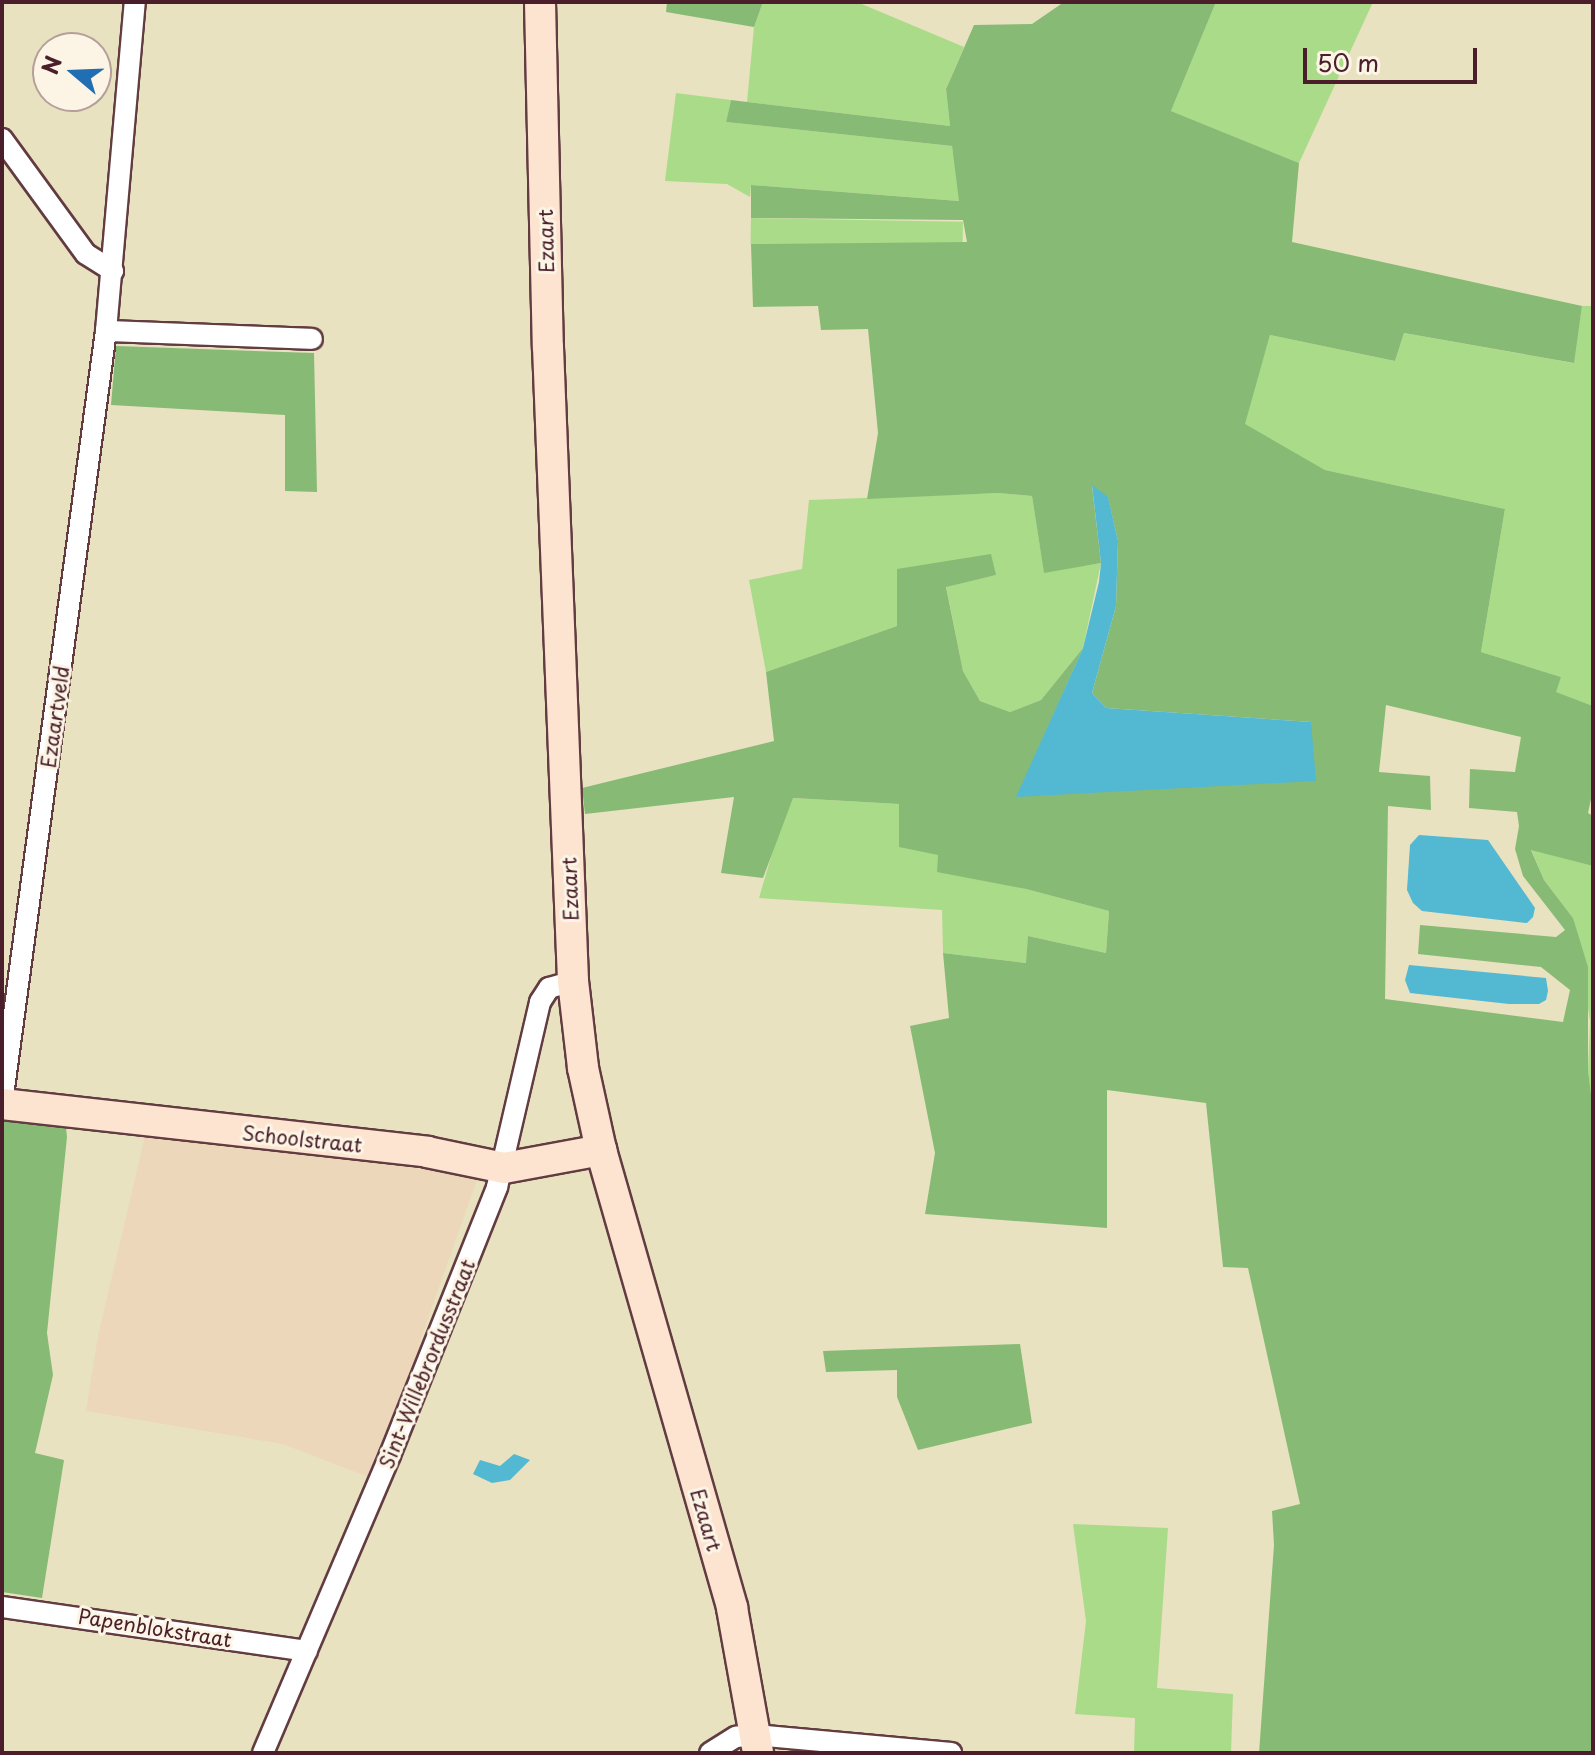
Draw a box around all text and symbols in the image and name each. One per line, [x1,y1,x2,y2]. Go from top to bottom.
north arrow [32,32,112,112]
scale bar [1307,32,1481,82]
text: 50 m [1317,44,1379,80]
text: N [32,51,69,78]
street label: Ezaart [533,209,559,273]
street label: Ezaartveld [36,664,74,770]
street label: Ezaart [557,857,583,921]
street label: Schoolstraat [241,1121,363,1157]
street label: Sint-Willebrordusstraat [374,1256,480,1472]
street label: Ezaart [686,1486,726,1554]
street label: Papenblokstraat [77,1604,233,1652]

